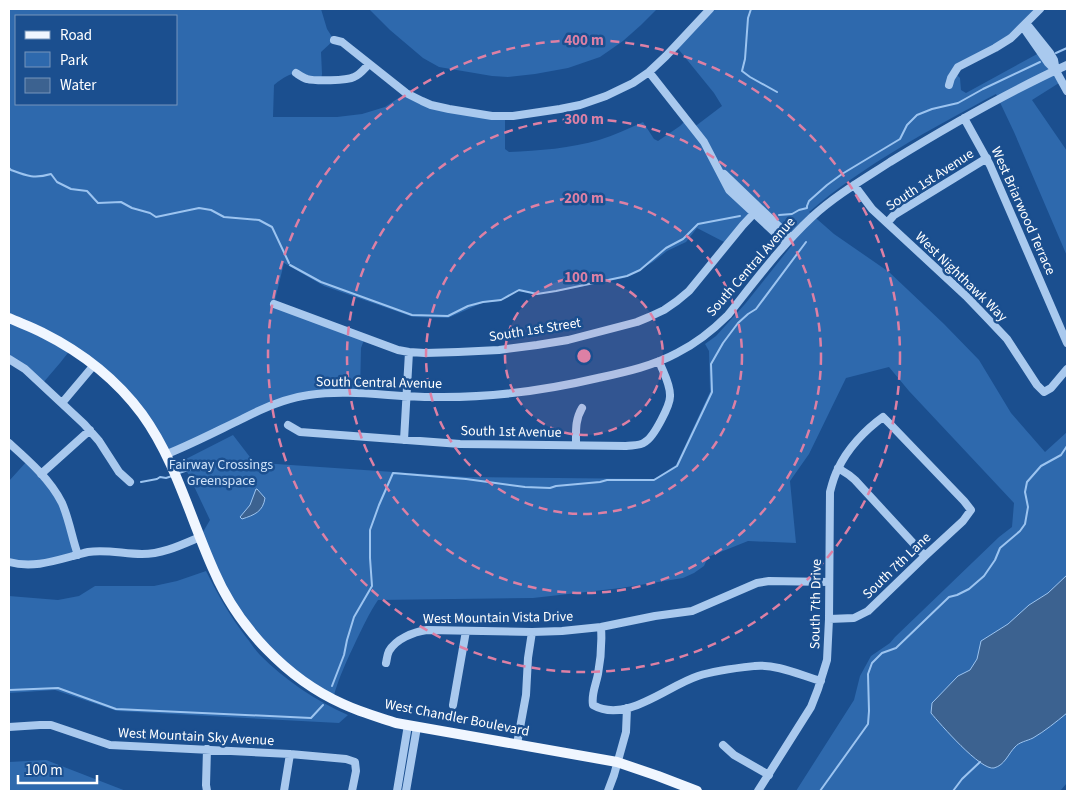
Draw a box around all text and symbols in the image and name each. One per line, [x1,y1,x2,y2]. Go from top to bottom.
legend [15,15,178,105]
text: Road [60,25,92,46]
text: 400 m [564,30,604,51]
text: Park [60,50,89,71]
text: Water [60,75,97,96]
text: 300 m [564,109,604,130]
street label: South 1st Avenue [882,144,978,216]
street label: West Briarwood Terrace [986,144,1060,278]
text: 200 m [564,188,604,209]
street label: South Central Avenue [702,213,800,321]
street label: West Nighthawk Way [910,227,1012,327]
text: 100 m [564,267,604,288]
street label: South 1st Street [488,313,583,347]
centre of rings [575,347,593,365]
street label: South Central Avenue [316,372,442,394]
street label: South 1st Avenue [460,421,562,443]
park label: Fairway Crossings Greenspace [169,455,273,491]
street label: South 7th Lane [858,528,936,604]
street label: South 7th Drive [805,559,827,649]
street label: West Mountain Vista Drive [423,607,573,629]
street label: West Chandler Boulevard [383,694,531,742]
street label: West Mountain Sky Avenue [117,723,275,751]
scale bar [18,752,96,784]
text: 100 m [25,760,63,781]

